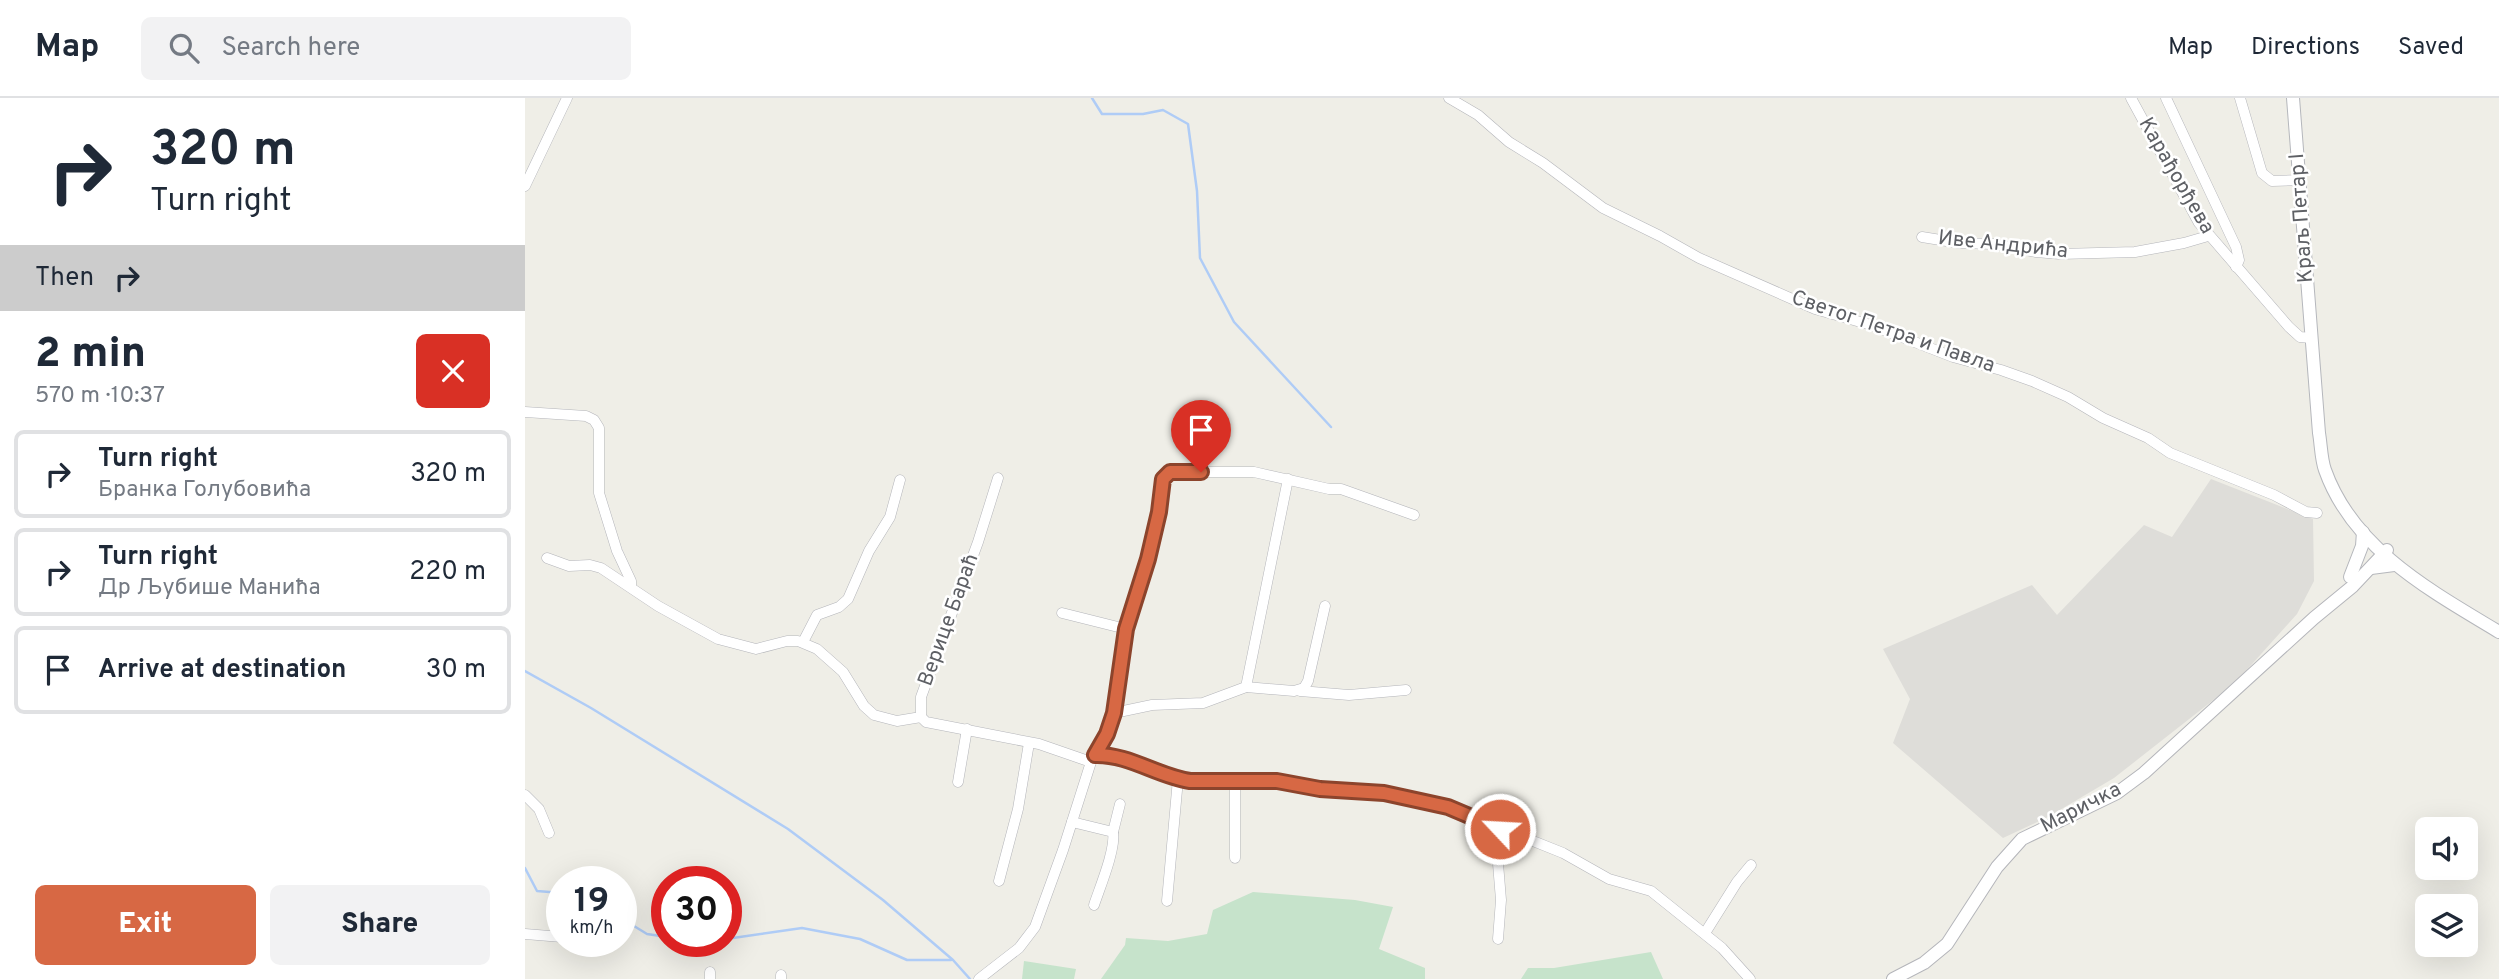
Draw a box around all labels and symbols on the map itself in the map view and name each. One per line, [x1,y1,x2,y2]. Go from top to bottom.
street label: Карађорђева [2132,113,2220,239]
street label: Краљ Петар I [2284,152,2320,284]
street label: Иве Андрића [1937,225,2069,265]
street label: Светог Петра и Павла [1788,284,1998,380]
pin [1171,400,1231,472]
street label: Верице Бараћ [912,550,986,690]
street label: Маричка [2036,776,2126,840]
position arrow [1463,792,1537,866]
speed limit sign: 30 [651,866,742,957]

